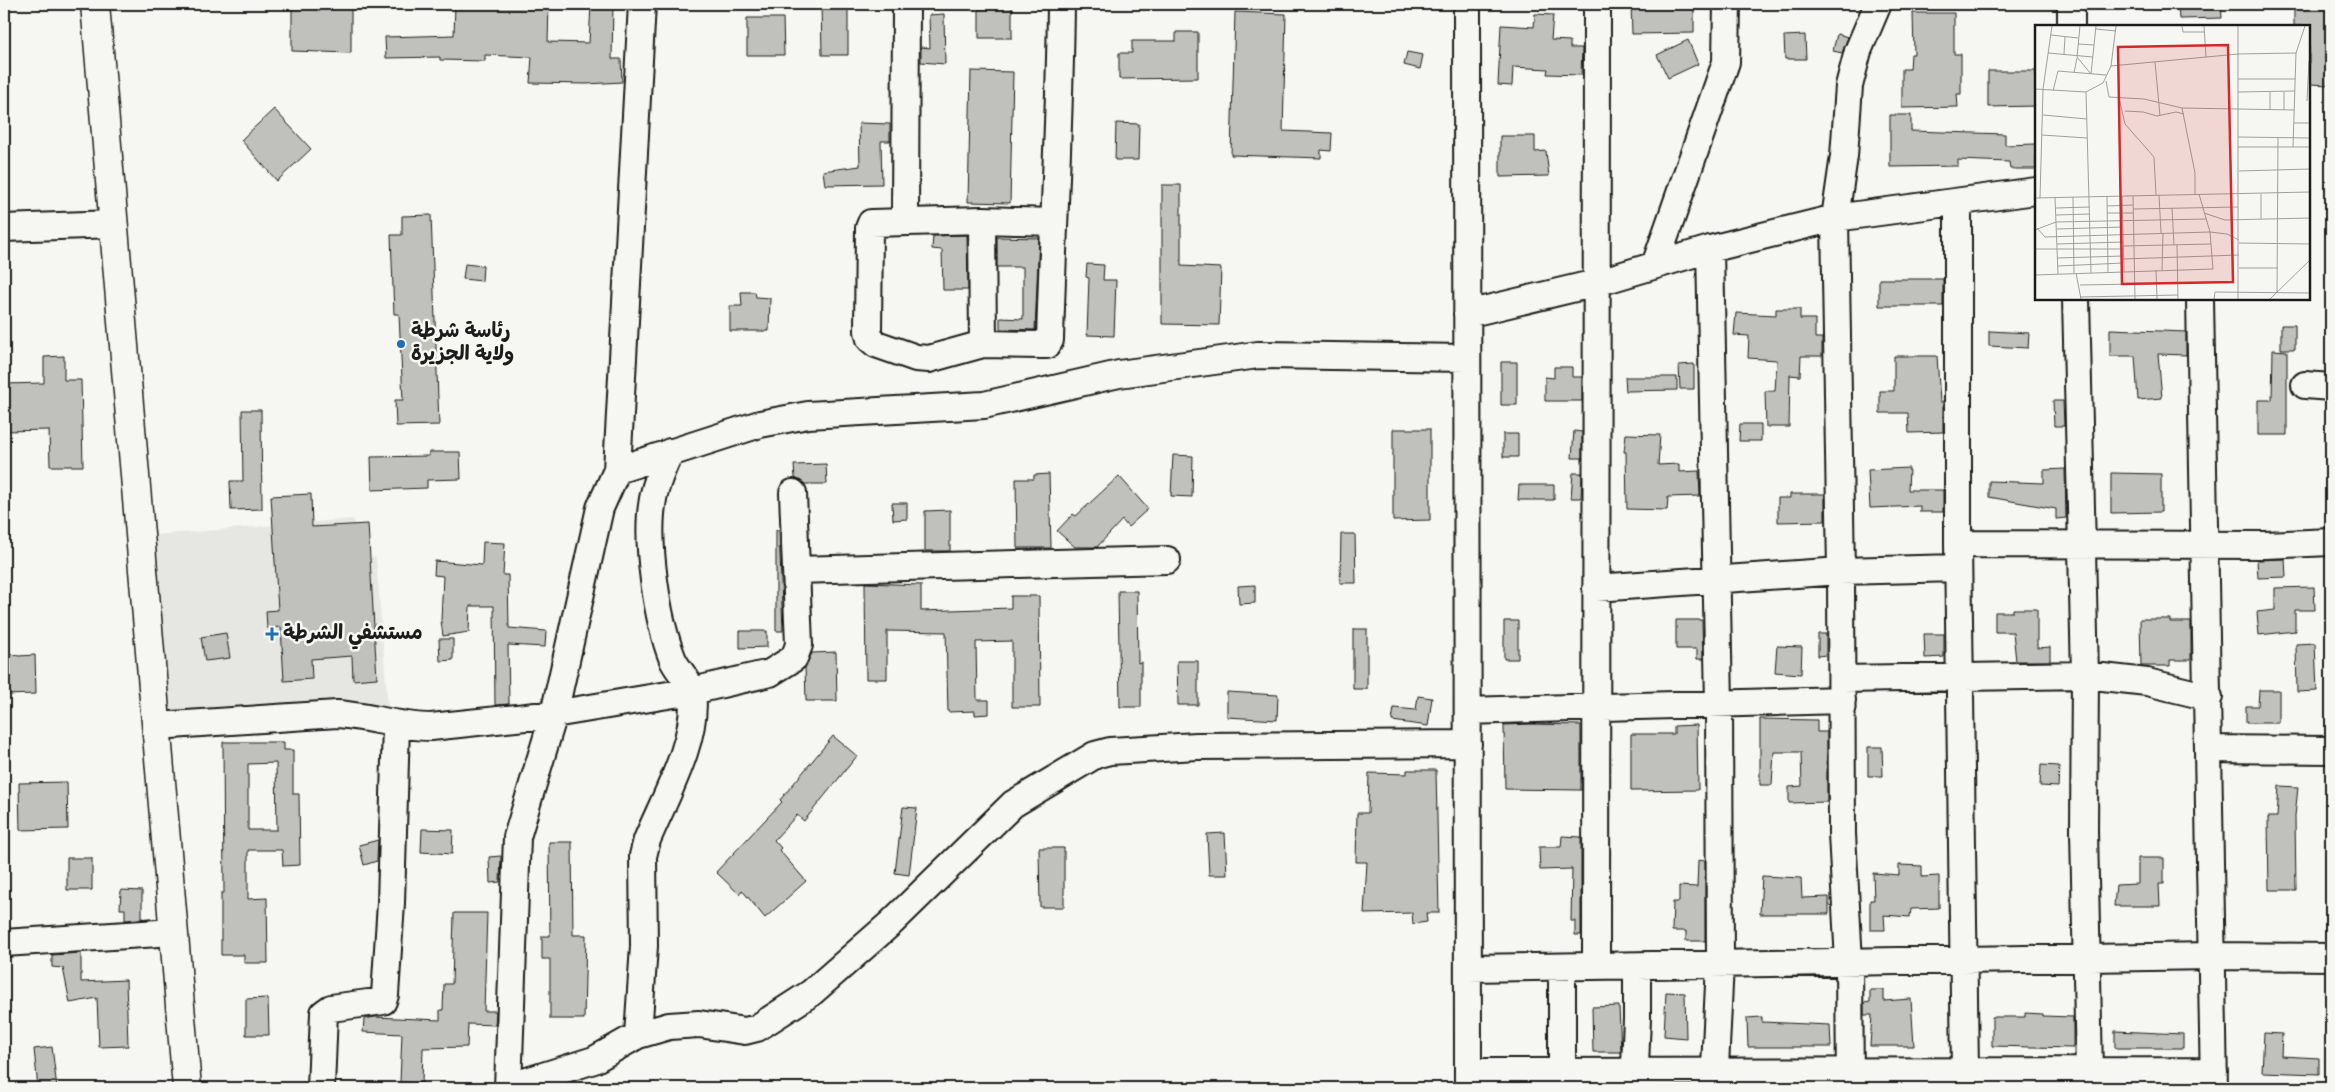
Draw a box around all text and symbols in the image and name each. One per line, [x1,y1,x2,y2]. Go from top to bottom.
inset map [2035,25,2310,300]
place label: رئاسة شرطة ولاية الجزيرة [411,318,514,370]
marker: رئاسة شرطة ولاية الجزيرة [395,338,407,350]
place label: مستشفي الشرطة [283,620,423,650]
marker: مستشفي الشرطة [265,627,279,641]

